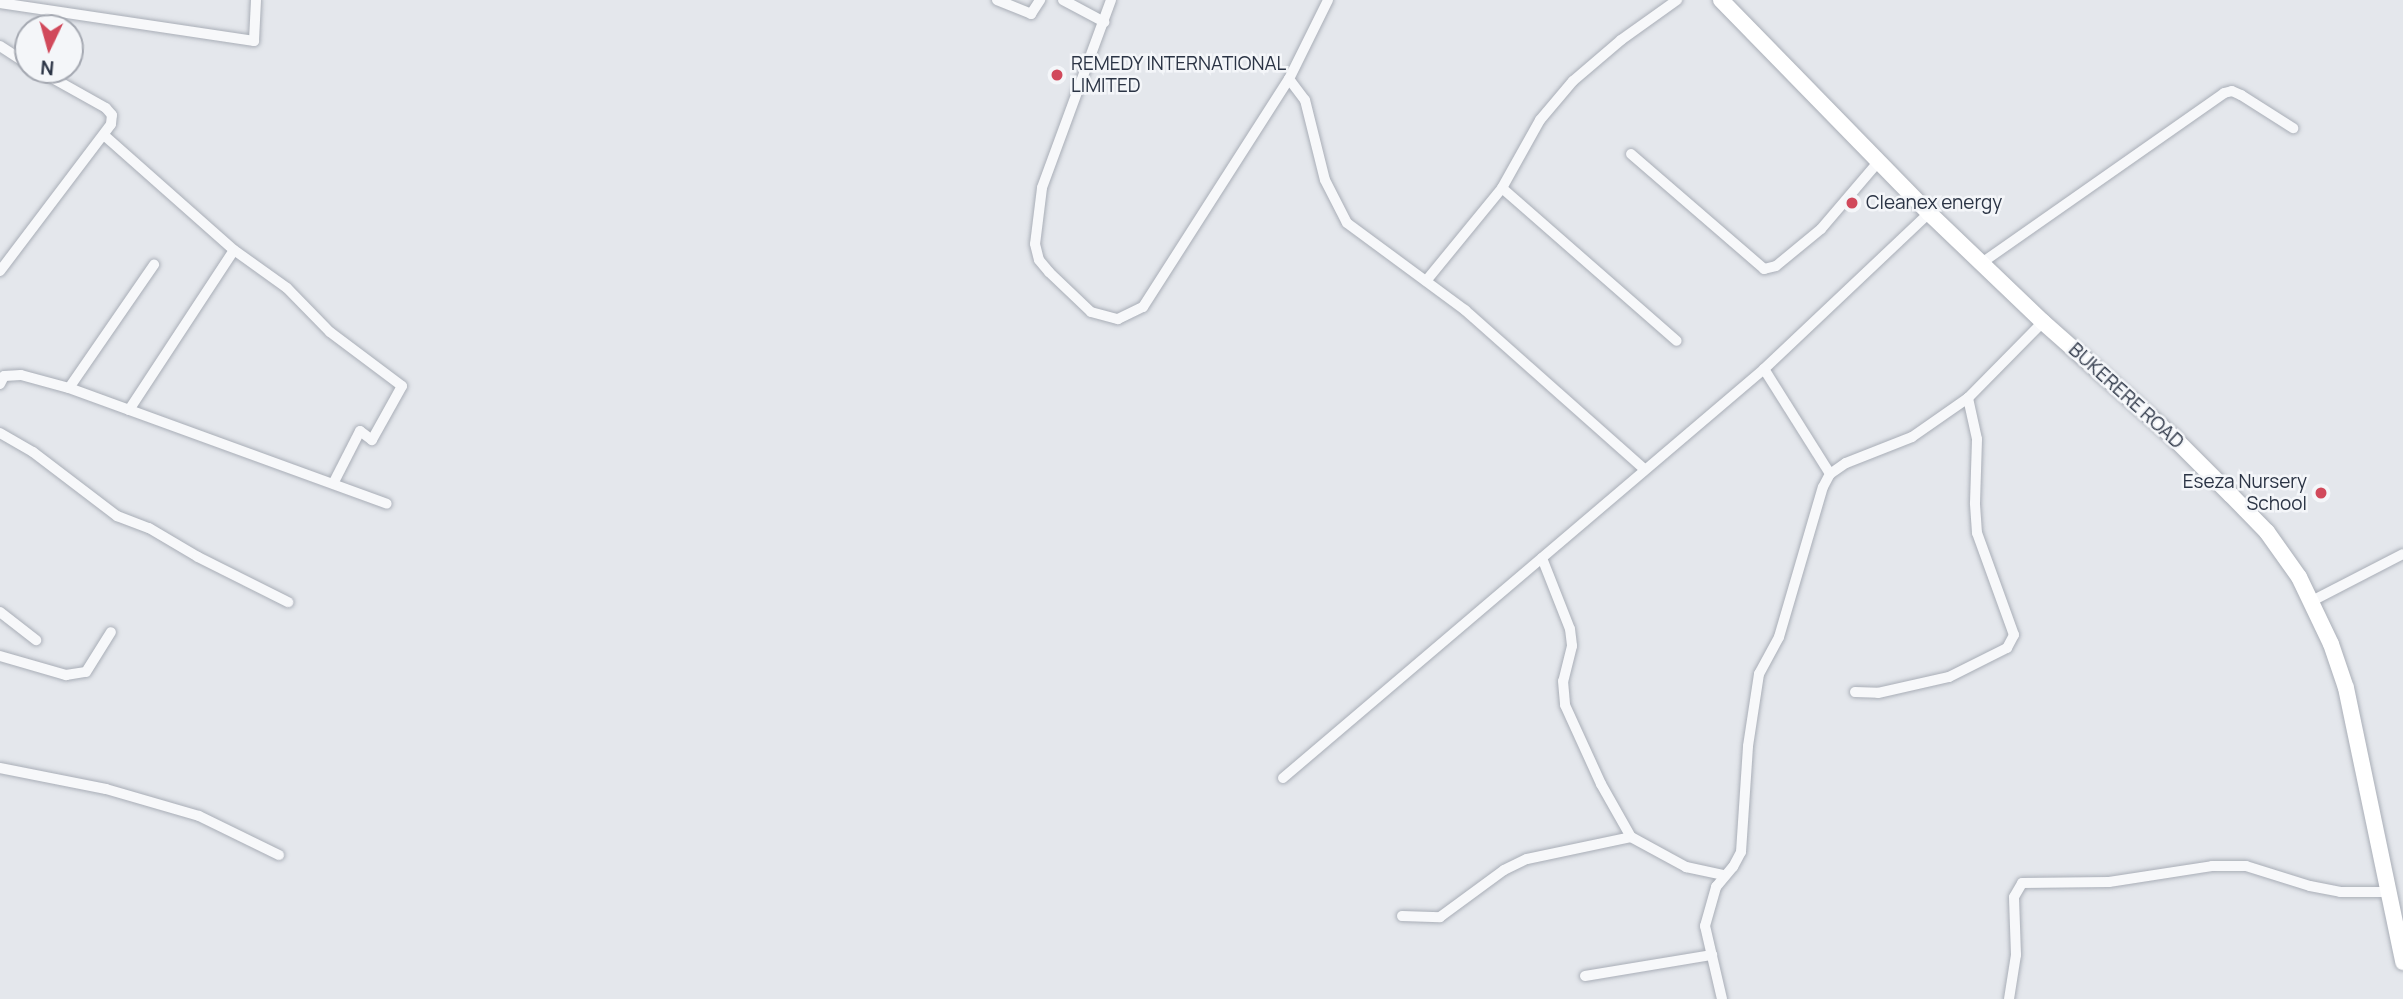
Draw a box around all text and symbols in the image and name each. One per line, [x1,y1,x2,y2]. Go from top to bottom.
north arrow [14,14,84,84]
place label: REMEDY INTERNATIONAL LIMITED [1071,53,1287,97]
text: N [39,54,55,81]
marker: REMEDY INTERNATIONAL LIMITED [1049,67,1065,83]
place label: Cleanex energy [1866,192,2002,214]
marker: Cleanex energy [1844,195,1860,211]
street label: BUKERERE ROAD [2064,338,2188,454]
place label: Eseza Nursery School [2183,471,2307,515]
marker: Eseza Nursery School [2313,485,2329,501]

